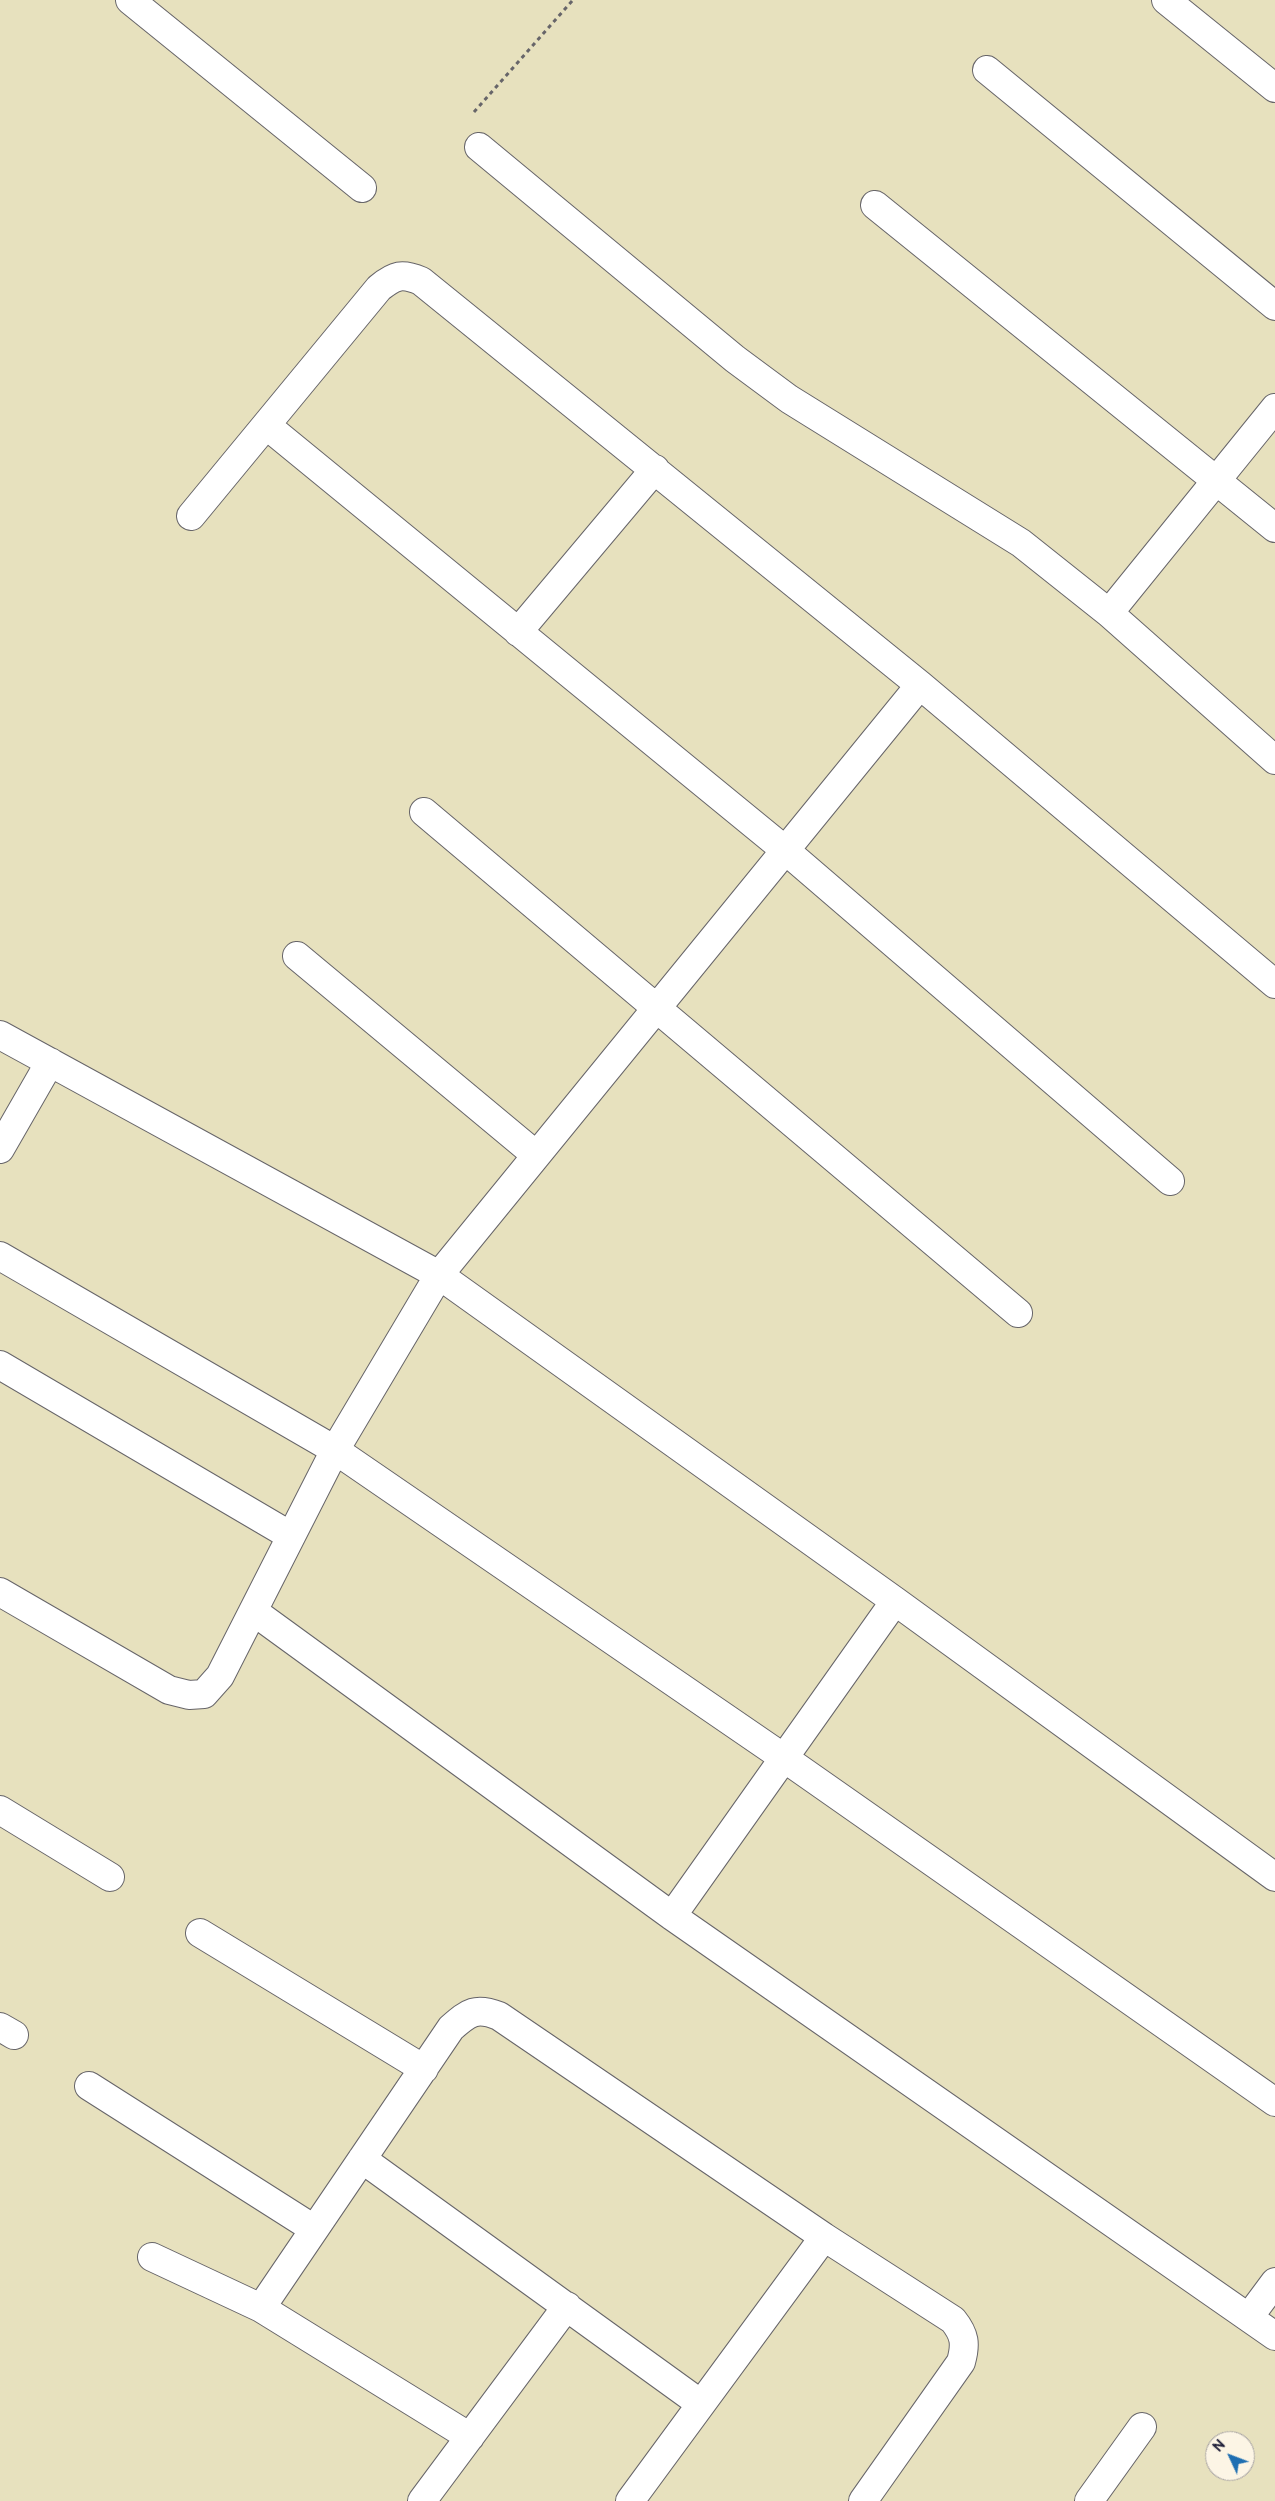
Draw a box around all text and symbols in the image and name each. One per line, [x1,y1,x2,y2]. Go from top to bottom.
north arrow [1205,2431,1255,2481]
text: N [1210,2436,1229,2456]

